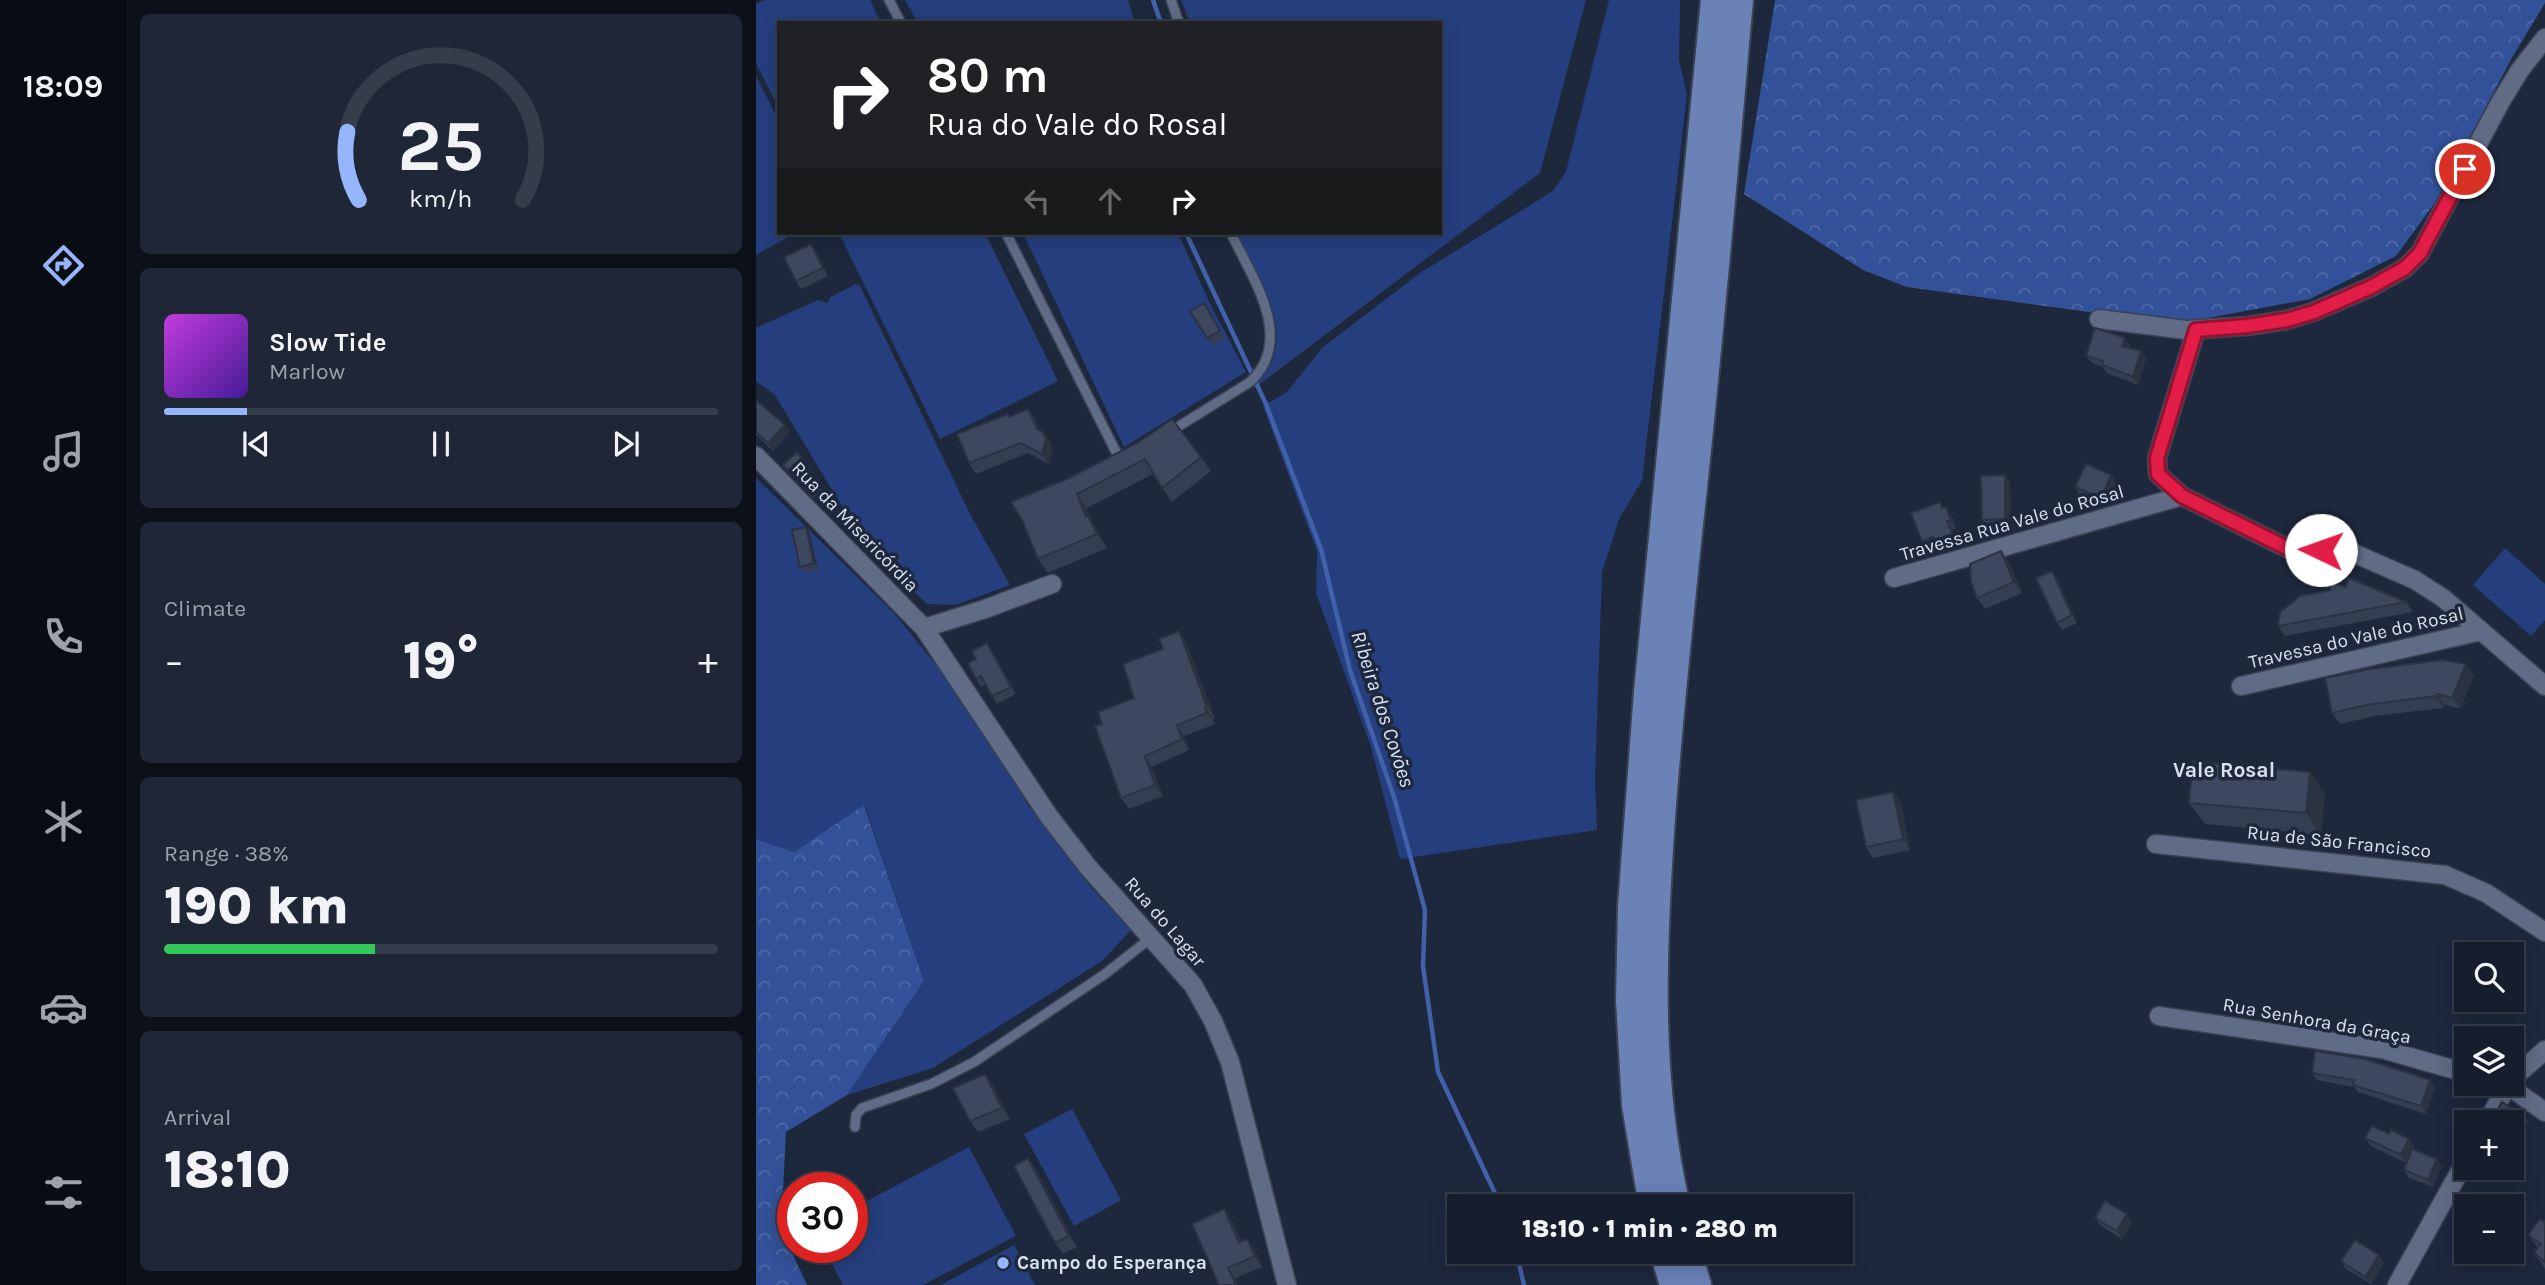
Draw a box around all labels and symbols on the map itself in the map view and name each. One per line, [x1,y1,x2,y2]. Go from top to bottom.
pin [2435,139,2495,199]
street label: Rua da Misericórdia [787,457,923,597]
street label: Travessa Rua Vale do Rosal [1898,480,2126,566]
position arrow [2284,513,2358,587]
street label: Travessa do Vale do Rosal [2246,603,2466,673]
water label: Ribeira dos Covões [1346,628,1420,790]
district label: Vale Rosal [2173,758,2275,782]
street label: Rua de São Francisco [2246,821,2432,863]
street label: Rua do Lagar [1120,873,1210,971]
street label: Rua Senhora da Graça [2221,994,2413,1048]
speed limit sign: 30 [777,1172,868,1263]
place label: Campo do Esperança [1017,1252,1207,1274]
marker: Campo do Esperança [995,1255,1011,1271]

